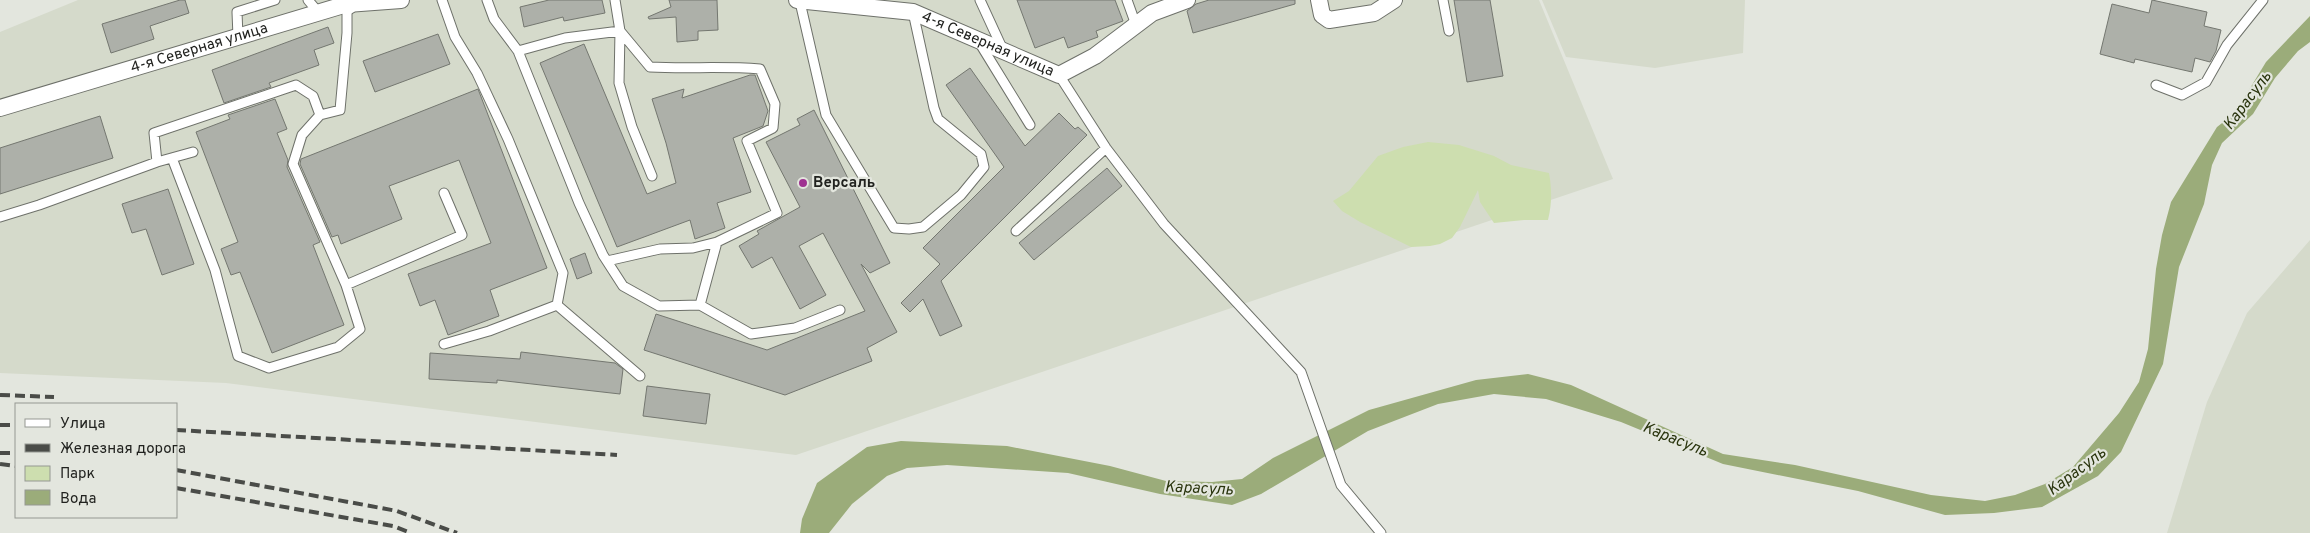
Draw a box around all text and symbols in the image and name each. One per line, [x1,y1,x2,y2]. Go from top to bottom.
street label: 4-я Северная улица [919,7,1057,81]
street label: 4-я Северная улица [128,19,270,78]
water label: Карасуль [2219,68,2277,134]
place label: Версаль [813,174,875,193]
marker: Версаль [797,177,809,189]
legend [15,403,178,518]
text: Улица [60,415,105,434]
water label: Карасуль [1639,418,1711,462]
text: Железная дорога [60,440,186,459]
water label: Карасуль [2044,443,2110,501]
text: Парк [60,465,95,484]
water label: Карасуль [1164,477,1234,501]
text: Вода [60,490,96,509]

